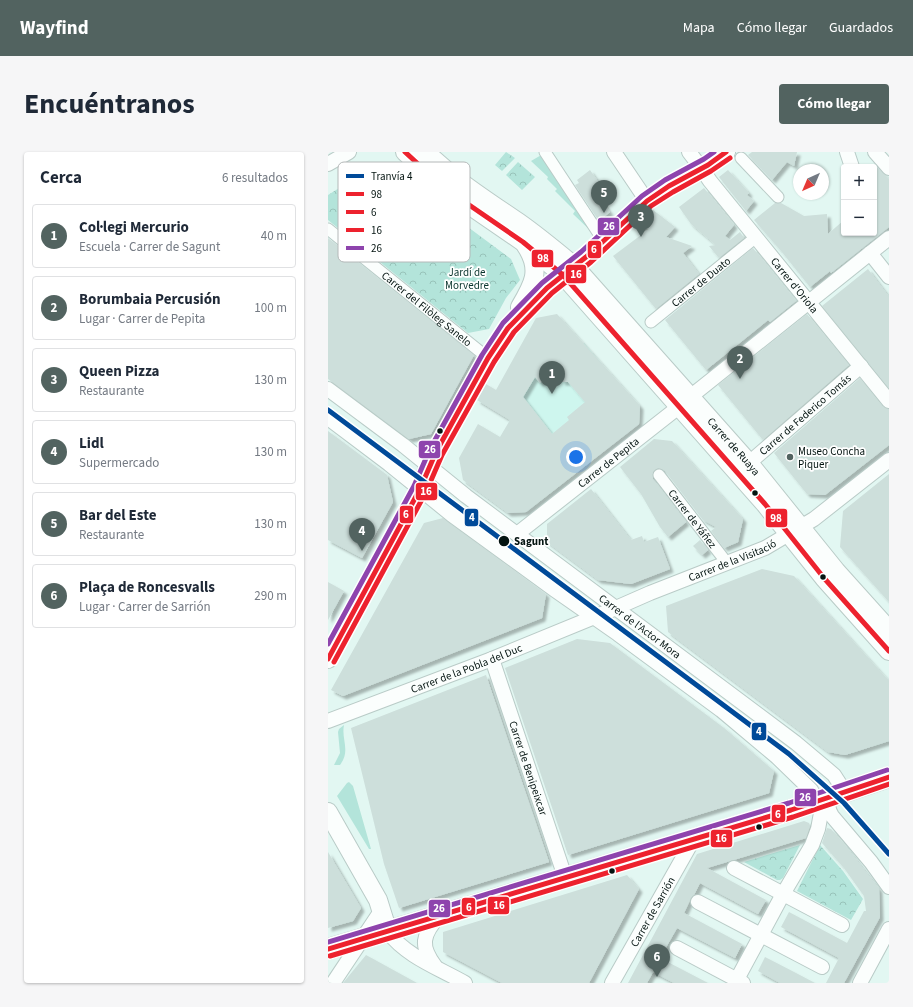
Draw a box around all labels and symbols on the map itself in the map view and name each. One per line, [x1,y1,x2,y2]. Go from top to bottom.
legend [338,162,470,262]
north arrow [793,164,829,200]
text: Tranvía 4 [371,169,413,184]
pin: 5 [591,180,617,213]
text: 98 [371,187,382,202]
pin: 3 [628,204,654,237]
text: 6 [371,205,377,220]
line badge: 26 [597,217,620,236]
text: 26 [603,219,615,234]
text: 16 [371,223,382,238]
line badge: 6 [587,240,602,259]
text: 26 [371,241,382,256]
text: 6 [591,242,597,257]
line badge: 98 [531,249,554,268]
text: 98 [537,251,549,266]
street label: Carrer de Duato [668,254,734,311]
street label: Carrer d'Oriola [767,254,822,316]
line badge: 16 [565,264,587,284]
park label: Jardí de Morvedre [445,265,489,293]
text: 16 [570,267,582,282]
street label: Carrer del Filòleg Sanelo [378,268,475,350]
pin: 2 [727,346,753,379]
pin: 1 [539,361,565,394]
street label: Carrer de Federico Tomás [756,371,855,459]
street label: Carrer de Ruaya [704,414,763,479]
unlabelled marker [435,426,445,436]
street label: Carrer de Pepita [575,434,642,491]
line badge: 26 [418,440,441,459]
text: 26 [424,442,436,457]
place label: Museo Concha Piquer [798,444,865,472]
your location [566,447,586,467]
marker: Museo Concha Piquer [785,452,795,462]
line badge: 16 [415,482,438,501]
text: 16 [420,484,432,499]
street label: Carrer de Yáñez [665,486,720,552]
unlabelled marker [750,488,760,498]
line badge: 6 [399,505,414,524]
text: 6 [403,507,409,522]
line badge: 4 [464,508,479,527]
line badge: 98 [765,508,788,528]
text: 4 [469,510,475,525]
text: 98 [770,511,782,526]
pin: 4 [349,518,375,551]
marker: Sagunt [497,534,511,548]
place label: Sagunt [514,534,549,549]
street label: Carrer de la Visitació [686,536,779,585]
unlabelled marker [818,572,828,582]
street label: Carrer de l'Actor Mora [596,591,684,662]
street label: Carrer de la Pobla del Duc [409,640,524,697]
street label: Carrer de Benipeixcar [505,719,551,818]
line badge: 4 [751,722,767,741]
text: 4 [756,724,762,739]
line badge: 26 [794,788,817,807]
text: 26 [799,790,811,805]
line badge: 6 [771,804,786,823]
text: 6 [775,807,781,822]
unlabelled marker [754,822,764,832]
line badge: 16 [710,829,733,848]
text: 16 [715,831,727,846]
unlabelled marker [607,866,617,876]
street label: Carrer de Sarrión [627,874,679,950]
line badge: 16 [487,896,510,915]
line badge: 6 [461,897,476,916]
text: 16 [493,898,505,913]
line badge: 26 [428,899,451,918]
text: 6 [466,900,472,915]
text: 26 [433,901,445,916]
pin: 6 [644,944,670,977]

